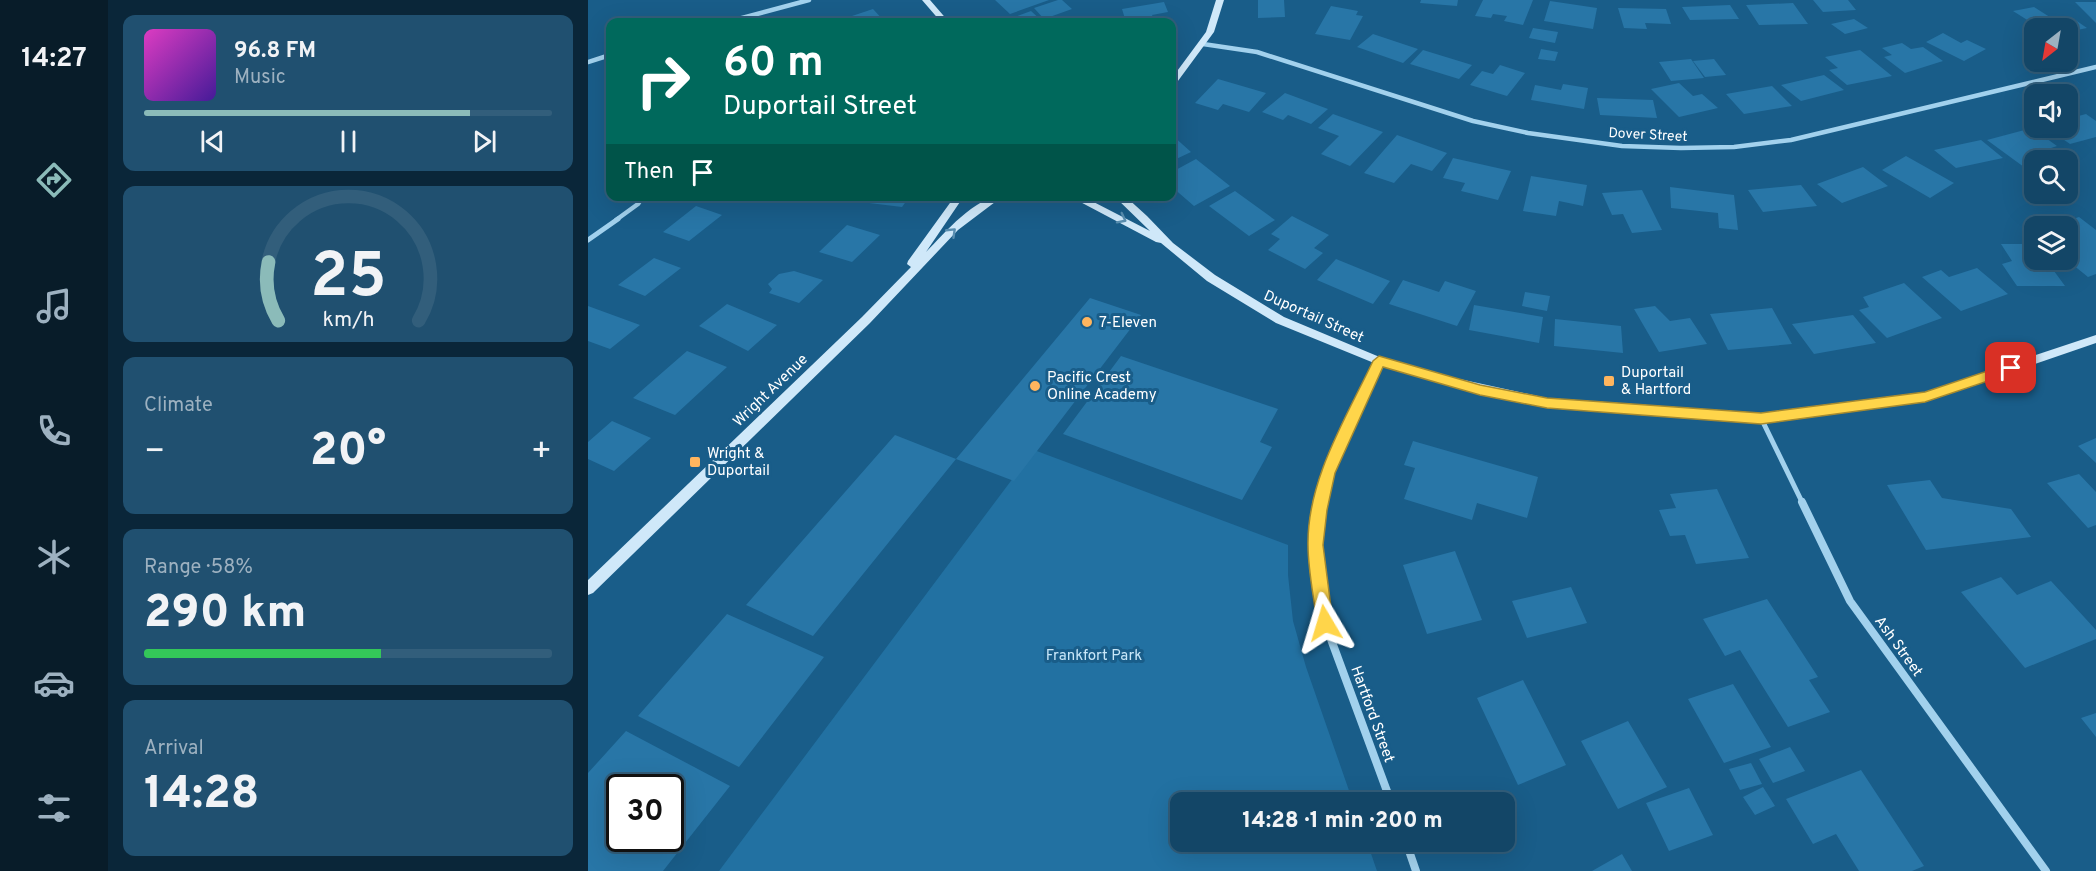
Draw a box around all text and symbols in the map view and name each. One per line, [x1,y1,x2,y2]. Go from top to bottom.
north arrow [2024,18,2078,72]
map controls [2024,18,2078,270]
text: 96.8 FM [234,38,316,65]
text: 60 m [723,38,824,91]
text: 14:27 [21,42,87,76]
icon: right [624,42,702,120]
text: Music [234,65,286,91]
button: sound [2024,84,2078,138]
text: Duportail Street [723,90,917,124]
icon: previous [196,125,229,158]
icon: pause [332,125,365,158]
icon: next [468,125,501,158]
street label: Dover Street [1608,125,1688,146]
button: search [2024,150,2078,204]
icon: arrive [686,156,719,189]
icon: directions [33,159,75,201]
text: Then [624,159,674,186]
one-way arrow [1115,212,1126,224]
button: layers [2024,216,2078,270]
one-way arrow [945,228,956,239]
text: 25 [310,240,386,319]
icon: music [33,285,75,327]
street label: Duportail Street [1260,287,1367,348]
text: km/h [322,308,374,335]
place label: 7-Eleven [1099,314,1157,333]
marker: 7-Eleven [1080,315,1094,329]
pin [1985,342,2036,393]
street label: Wright Avenue [730,351,812,432]
icon: arrive [1994,351,2027,384]
place label: Duportail & Hartford [1621,364,1691,400]
place label: Pacific Crest Online Academy [1047,369,1157,405]
marker: Duportail & Hartford [1602,374,1616,388]
marker: Pacific Crest Online Academy [1028,379,1042,393]
text: Climate [144,393,213,419]
icon: phone [33,410,75,452]
text: 20° [310,424,386,481]
text: − [144,432,165,474]
text: + [531,432,552,474]
place label: Wright & Duportail [707,445,770,481]
marker: Wright & Duportail [688,455,702,469]
icon: climate [33,536,75,578]
text: Range · 58% [144,555,253,581]
text: 290 km [144,586,306,643]
position arrow [1293,591,1357,655]
street label: Ash Street [1869,613,1926,681]
park label: Frankfort Park [1046,647,1142,666]
icon: car [33,662,75,704]
street label: Hartford Street [1345,664,1398,765]
text: Arrival [144,736,204,762]
text: 14:28 [144,767,259,824]
speed limit sign: 30 [606,774,684,852]
icon: filters [33,787,75,829]
text: 14:28 · 1 min · 200 m [1242,808,1443,835]

